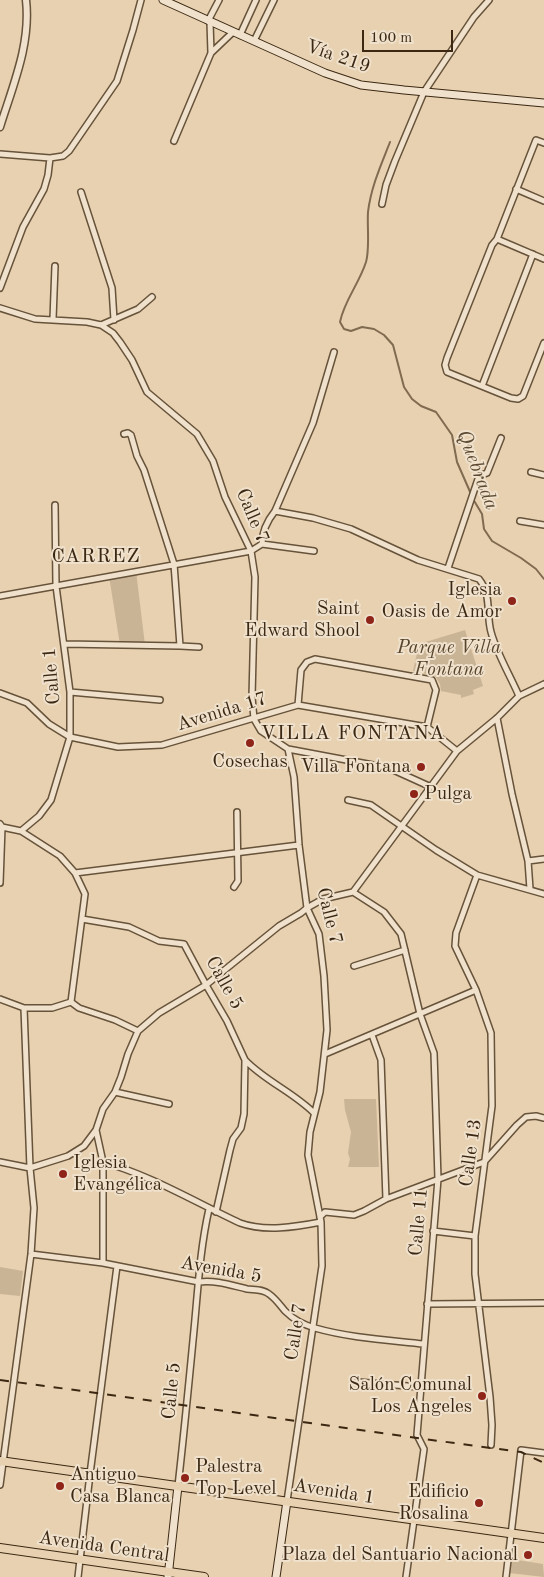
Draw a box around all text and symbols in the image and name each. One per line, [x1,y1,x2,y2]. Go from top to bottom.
scale bar [364,20,455,52]
text: 100 m [370,31,412,46]
street label: Vía 219 [303,35,373,79]
water label: Quebrada [451,426,503,514]
street label: Calle 7 [230,485,274,547]
district label: CARREZ [51,545,141,569]
place label: Iglesia Oasis de Amor [382,579,502,623]
marker: Iglesia Oasis de Amor [506,595,518,607]
place label: Saint Edward Shool [244,598,360,642]
marker: Saint Edward Shool [364,614,376,626]
park label: Parque Villa Fontana [397,637,501,681]
street label: Calle 1 [38,646,66,706]
street label: Avenida 17 [174,687,270,737]
district label: VILLA FONTANA [259,722,447,746]
marker: Cosechas [244,737,256,749]
place label: Cosechas [212,751,288,773]
place label: Villa Fontana [300,756,411,778]
marker: Villa Fontana [415,761,427,773]
place label: Pulga [424,783,472,805]
marker: Pulga [408,788,420,800]
street label: Calle 7 [311,885,347,947]
street label: Calle 5 [200,952,248,1014]
street label: Calle 13 [455,1118,487,1188]
place label: Iglesia Evangélica [73,1152,162,1196]
marker: Iglesia Evangélica [57,1168,69,1180]
street label: Calle 11 [405,1187,433,1257]
street label: Avenida 5 [179,1252,263,1288]
street label: Calle 7 [280,1302,312,1362]
street label: Calle 5 [158,1361,186,1421]
place label: Salón Comunal Los Angeles [349,1374,472,1418]
marker: Salón Comunal Los Angeles [476,1390,488,1402]
place label: Palestra Top Level [195,1456,276,1500]
place label: Antiguo Casa Blanca [70,1464,171,1508]
marker: Palestra Top Level [179,1472,191,1484]
street label: Avenida 1 [292,1474,376,1510]
marker: Antiguo Casa Blanca [54,1480,66,1492]
place label: Edificio Rosalina [398,1481,469,1525]
marker: Edificio Rosalina [473,1497,485,1509]
street label: Avenida Central [37,1527,171,1567]
place label: Plaza del Santuario Nacional [281,1544,518,1566]
marker: Plaza del Santuario Nacional [522,1549,534,1561]

